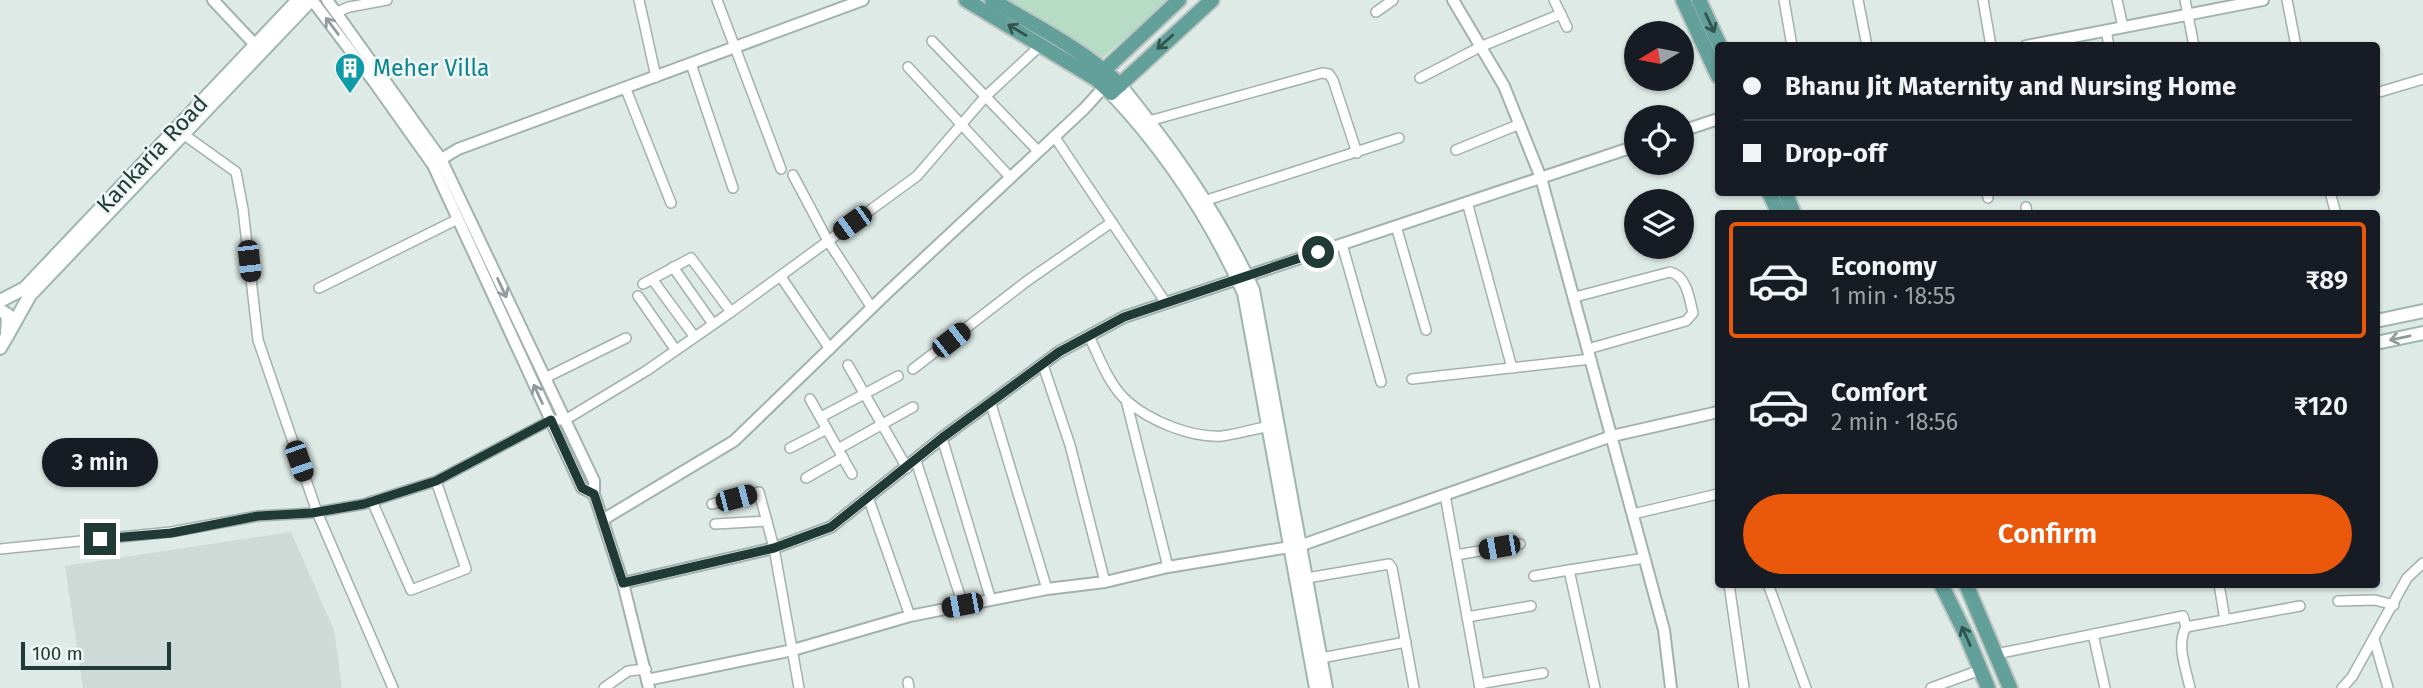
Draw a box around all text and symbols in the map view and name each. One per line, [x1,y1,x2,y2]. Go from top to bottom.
one-way arrow [1704,12,1717,33]
one-way arrow [324,18,339,36]
north arrow [1624,21,1694,91]
map controls [1624,21,1694,259]
one-way arrow [1007,23,1027,37]
one-way arrow [1156,34,1174,50]
building icon: Meher Villa [333,51,367,95]
place label: Meher Villa [373,54,490,82]
text: Bhanu Jit Maternity and Nursing Home [1785,71,2236,102]
street label: Kankaria Road [90,89,214,219]
button: locate [1624,105,1694,175]
text: Drop-off [1785,138,1887,169]
button: layers [1624,189,1694,259]
car [829,202,876,244]
route start [1302,236,1334,268]
car [237,239,262,283]
icon: car [1747,249,1810,312]
text: Economy [1831,251,1937,282]
text: ₹89 [2305,265,2348,296]
one-way arrow [496,277,509,298]
text: 1 min · 18:55 [1831,282,1956,310]
car [928,319,975,361]
one-way arrow [2389,332,2412,345]
icon: car [1747,375,1810,438]
text: Comfort [1831,377,1927,408]
one-way arrow [531,384,545,405]
text: ₹120 [2294,391,2348,422]
text: 2 min · 18:56 [1831,408,1958,436]
callout: 3 min [42,438,158,486]
car [283,438,316,484]
text: 3 min [72,448,128,476]
car [713,482,760,514]
button: Confirm [1743,494,2352,574]
route end [84,523,116,555]
car [1477,533,1522,561]
car [940,591,985,619]
one-way arrow [1959,626,1972,647]
scale bar [21,639,172,671]
text: 100 m [32,642,83,665]

